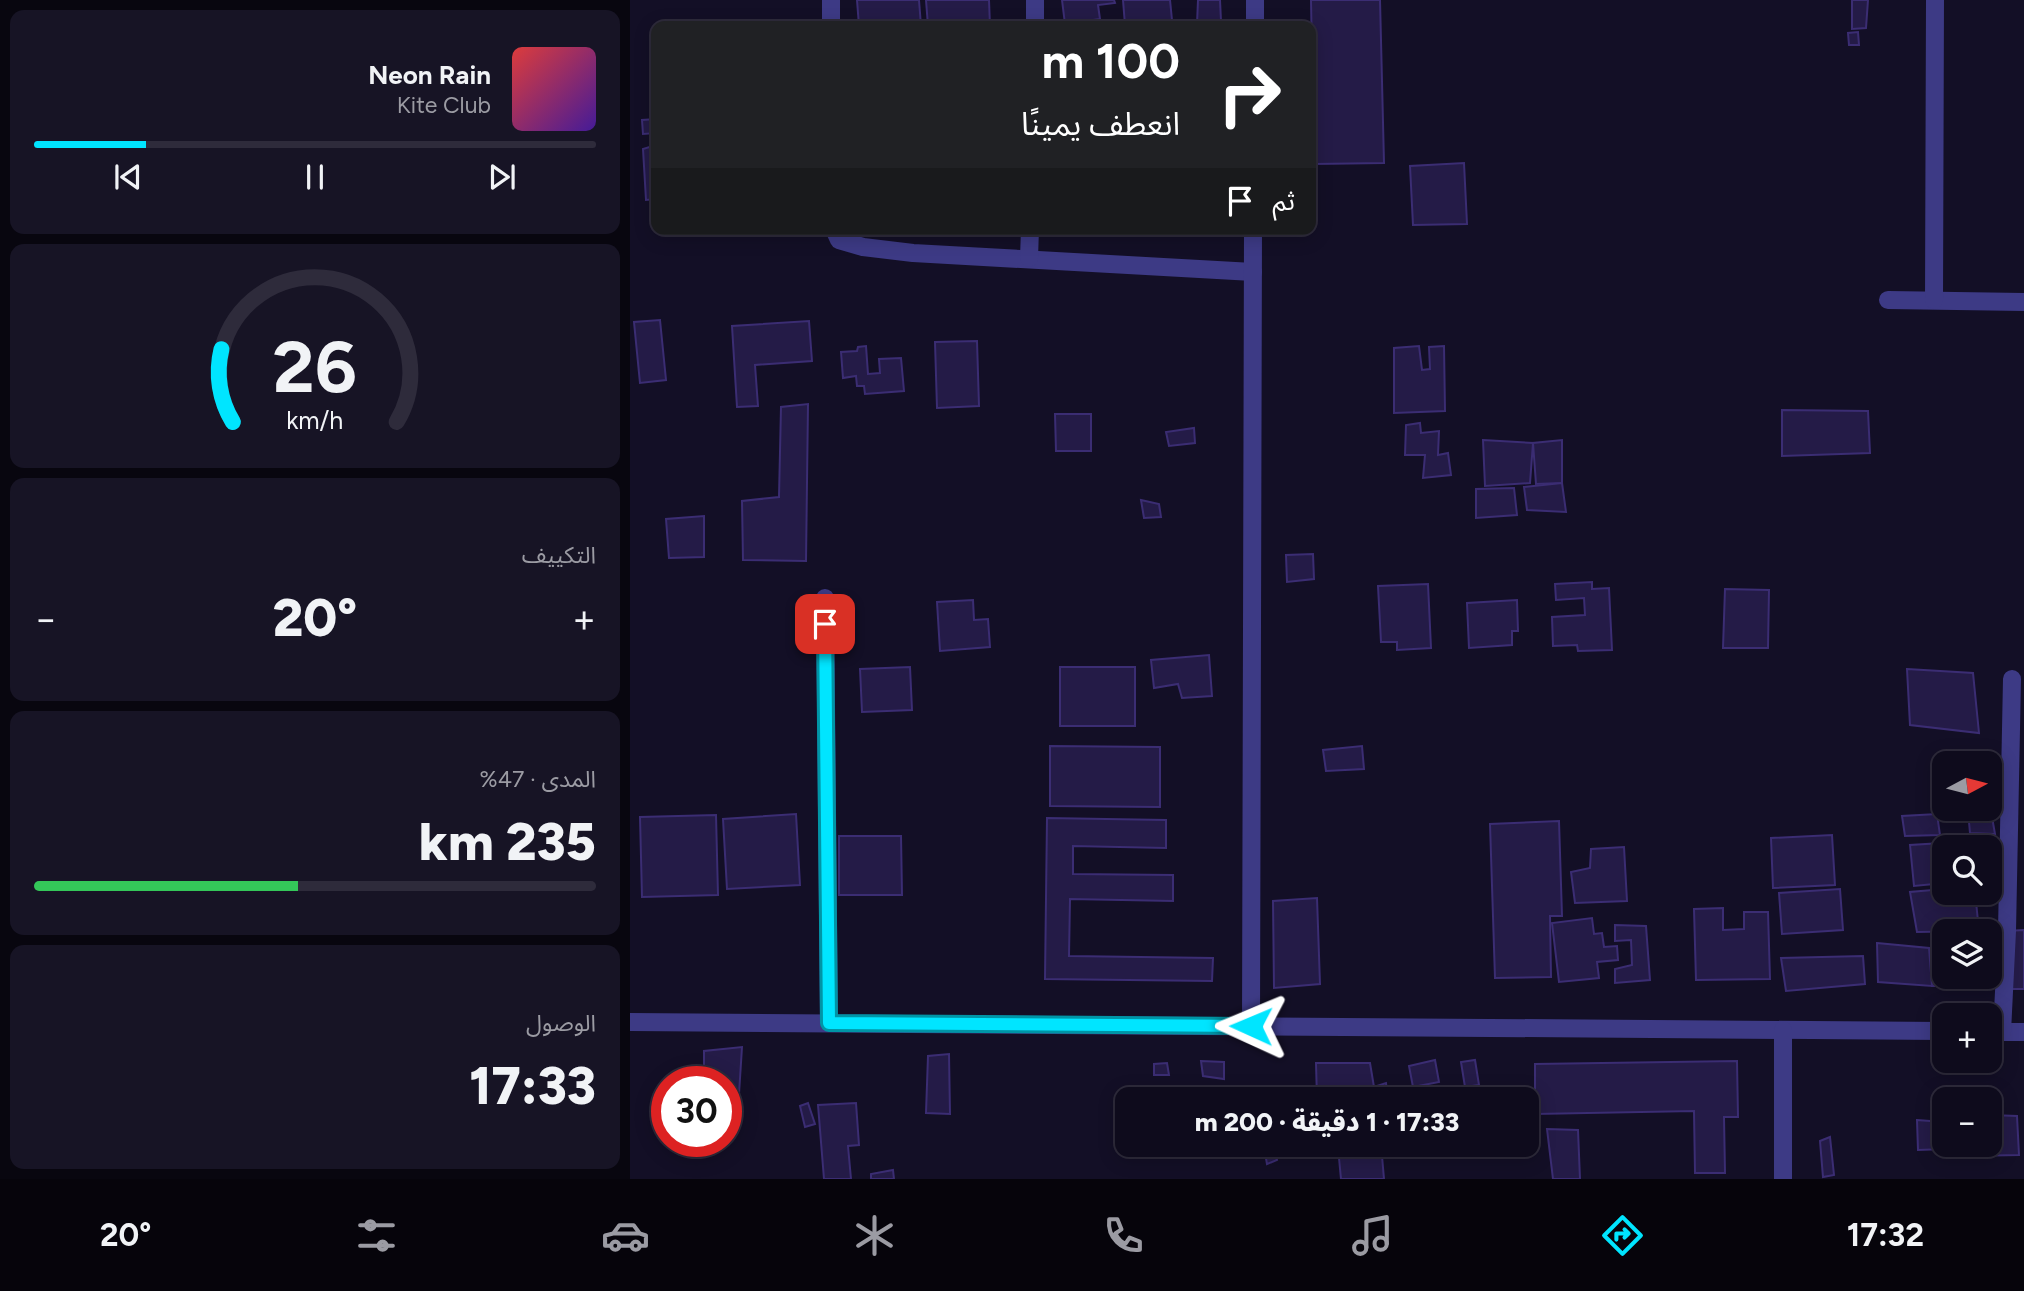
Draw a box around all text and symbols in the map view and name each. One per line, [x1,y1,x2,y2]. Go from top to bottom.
text: 100 m [1041,31,1180,90]
icon: right [1204,49,1295,140]
text: Neon Rain [368,59,491,91]
text: Kite Club [397,91,491,119]
text: انعطف يمينًا [1021,105,1180,143]
icon: previous [109,158,147,196]
icon: pause [296,158,334,196]
icon: next [483,158,521,196]
icon: arrive [1221,182,1259,220]
text: ثم [1273,185,1295,217]
text: 26 [273,323,357,410]
text: km/h [286,404,344,434]
text: التكييف [522,541,596,569]
text: 20° [273,587,357,649]
pin [795,594,855,654]
text: − [34,596,58,642]
text: + [572,596,596,642]
icon: arrive [806,605,844,643]
north arrow [1932,751,2002,821]
map controls [1932,751,2002,1157]
text: المدى · 47% [480,765,596,793]
text: 235 km [419,811,596,873]
button: search [1932,835,2002,905]
button: layers [1932,919,2002,989]
position arrow [1214,989,1288,1063]
button: + [1932,1003,2002,1073]
text: الوصول [526,1009,596,1037]
text: 17:33 [469,1055,596,1117]
speed limit sign: 30 [651,1066,742,1157]
button: − [1932,1087,2002,1157]
text: 17:33 · 1 دقيقة · 200 m [1195,1106,1459,1138]
icon: filters [352,1211,401,1260]
icon: car [601,1211,650,1260]
icon: climate [850,1211,899,1260]
icon: phone [1099,1211,1148,1260]
icon: music [1348,1211,1397,1260]
icon: directions [1598,1211,1647,1260]
text: 20° [100,1216,151,1254]
text: 17:32 [1847,1216,1924,1254]

